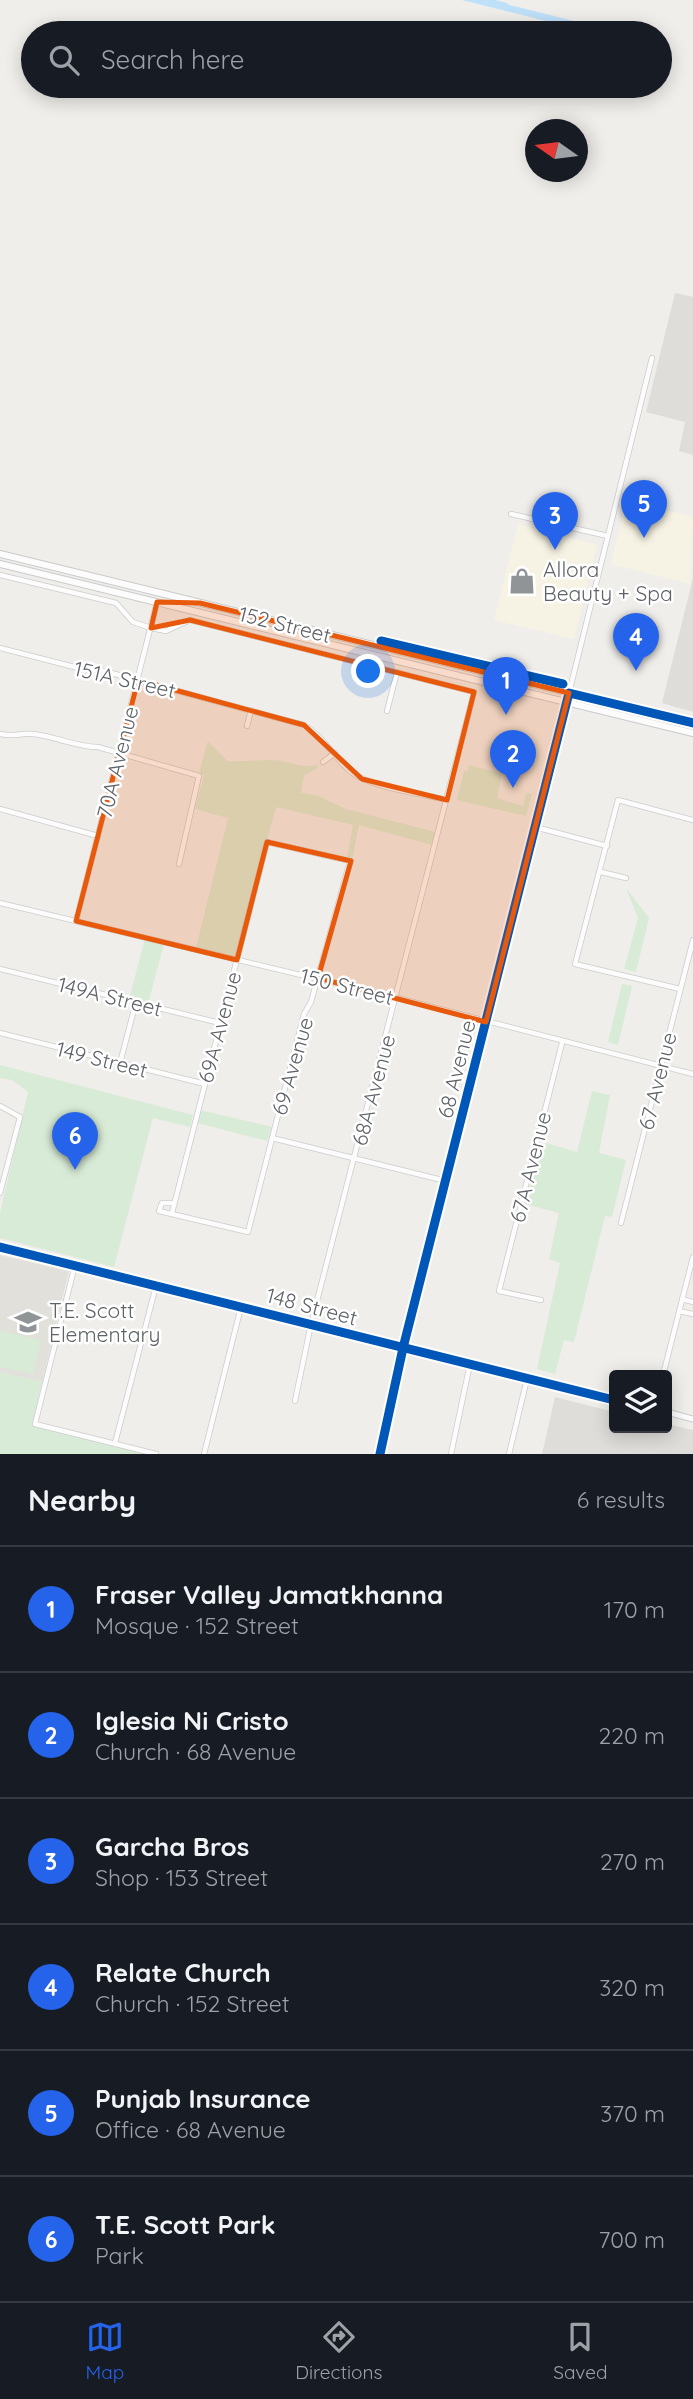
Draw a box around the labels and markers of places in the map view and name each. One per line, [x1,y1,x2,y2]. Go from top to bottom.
pin: 5 [621,480,667,538]
pin: 3 [532,492,578,550]
place label: Allora Beauty + Spa [543,556,673,606]
shop icon: Allora Beauty + Spa [507,566,537,596]
pin: 4 [613,613,659,671]
pin: 1 [483,657,529,715]
pin: 2 [490,730,536,788]
pin: 6 [52,1112,98,1170]
place label: T.E. Scott Elementary [49,1297,160,1347]
school or university icon: T.E. Scott Elementary [13,1307,43,1337]

